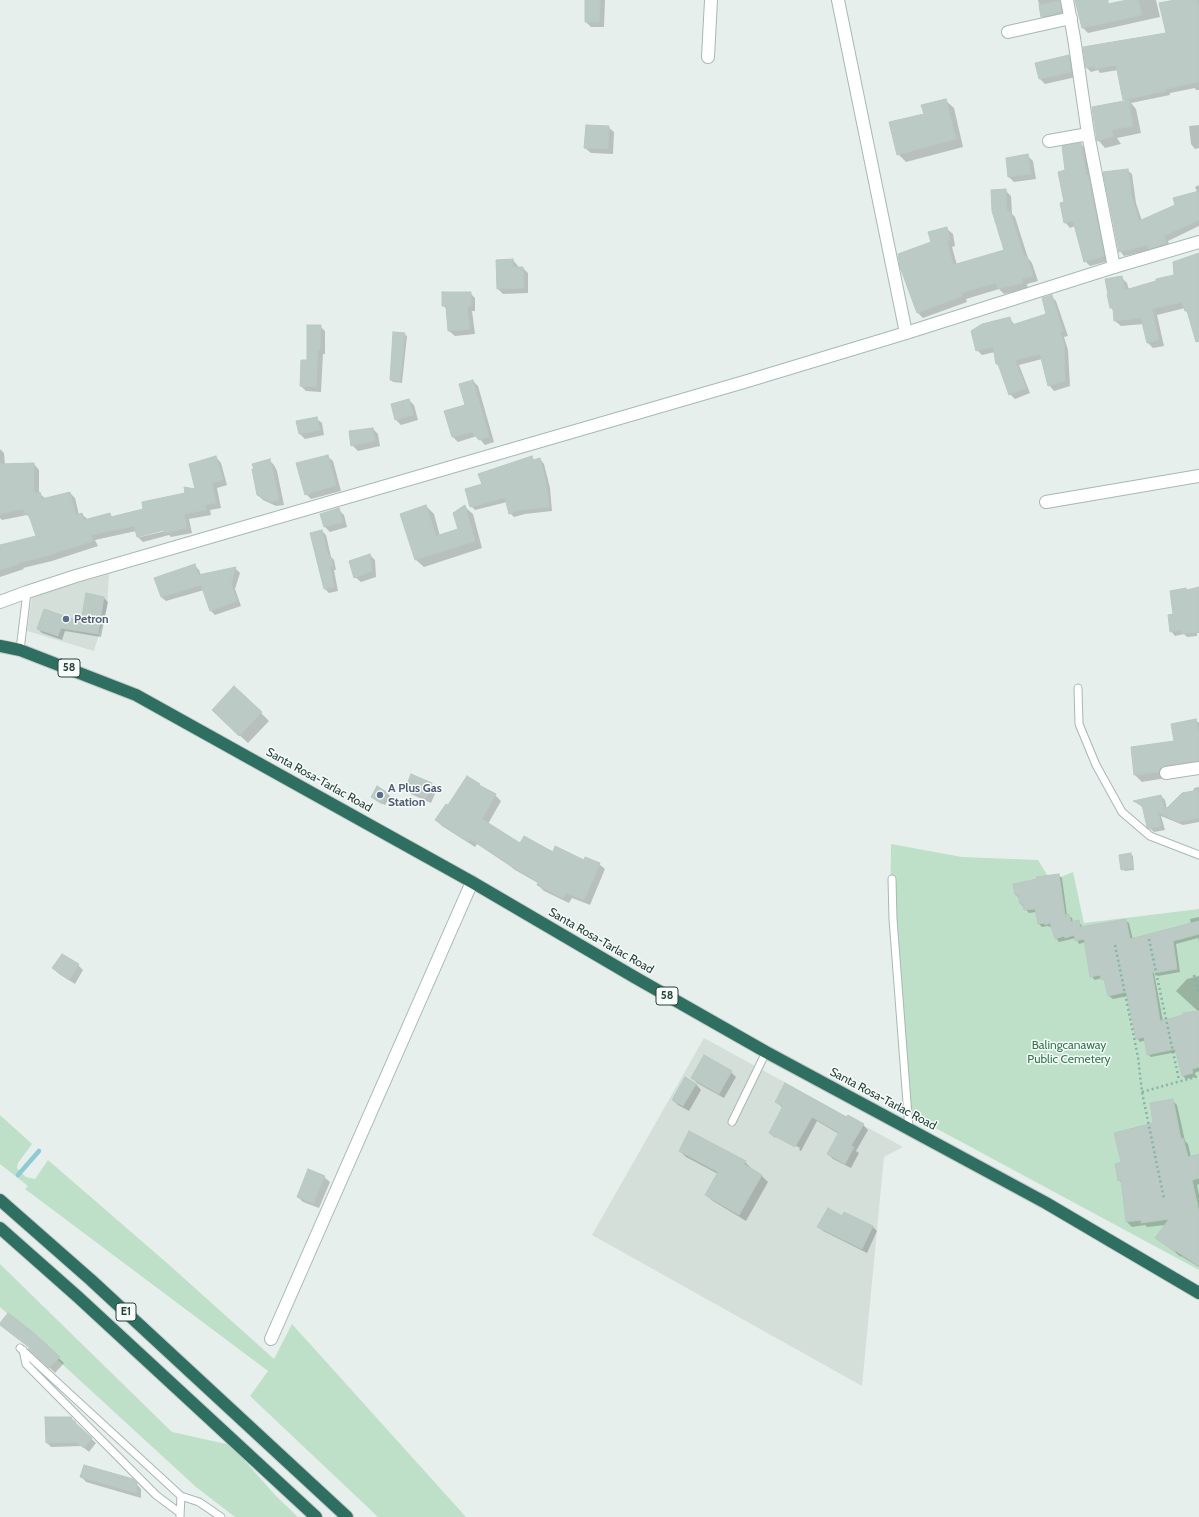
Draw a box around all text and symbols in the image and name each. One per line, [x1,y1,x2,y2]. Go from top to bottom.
place label: Petron [74,612,109,626]
marker: Petron [61,614,71,624]
road number: 58 [58,659,80,677]
street label: Santa Rosa-Tarlac Road [264,745,374,815]
place label: A Plus Gas Station [388,781,442,809]
marker: A Plus Gas Station [375,790,385,800]
street label: Santa Rosa-Tarlac Road [546,905,656,977]
road number: 58 [656,987,678,1005]
park label: Balingcanaway Public Cemetery [1027,1038,1111,1066]
street label: Santa Rosa-Tarlac Road [827,1065,939,1133]
road number: E1 [116,1303,136,1321]

